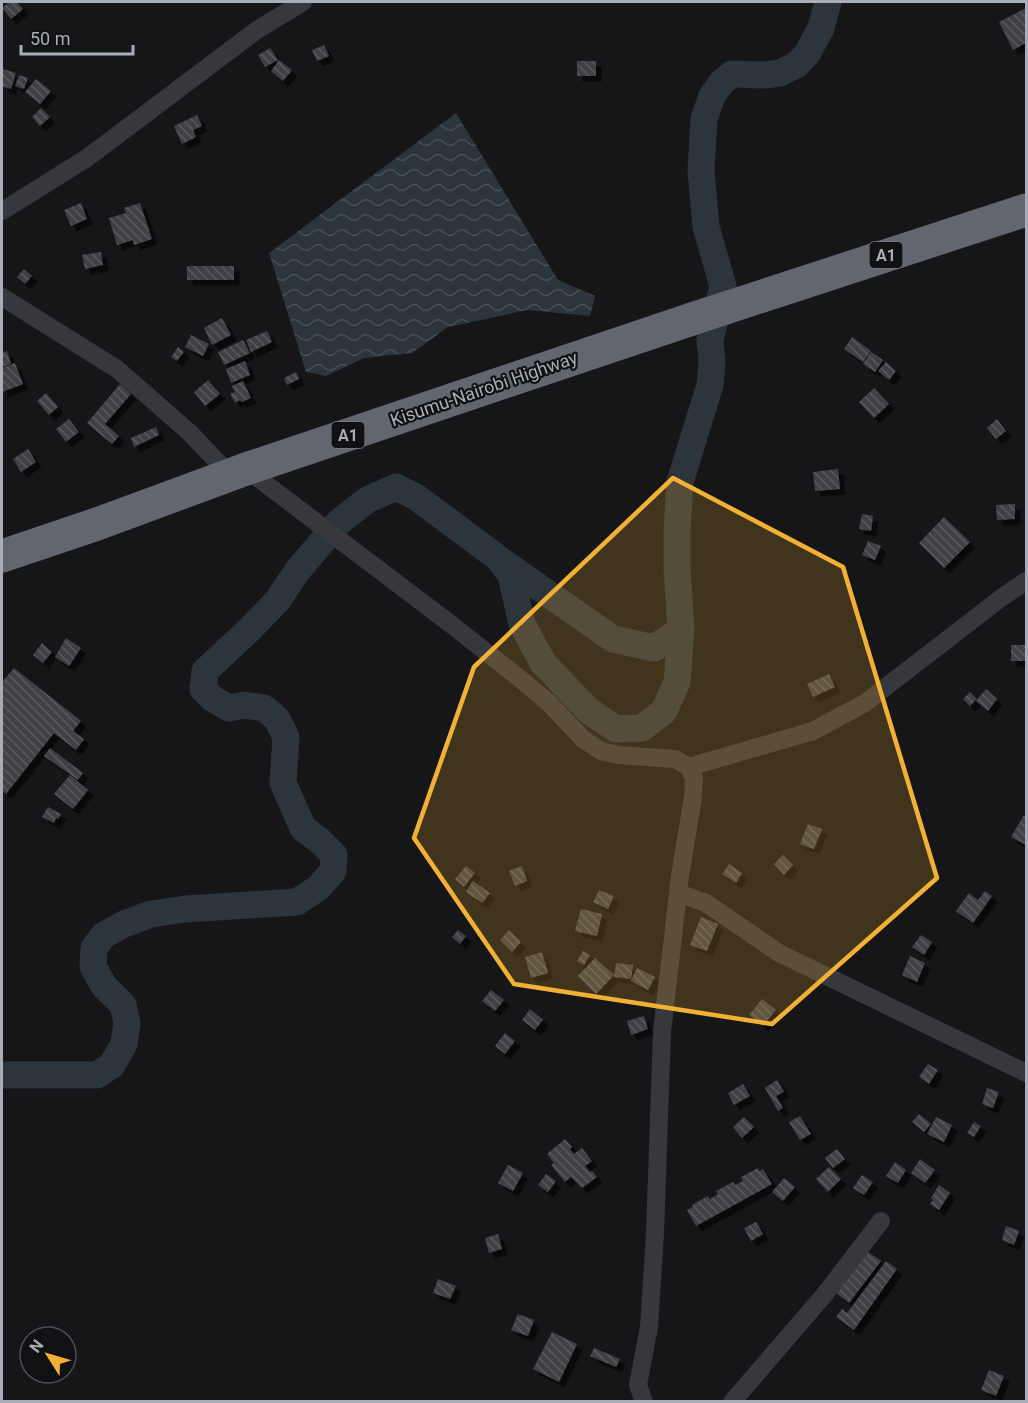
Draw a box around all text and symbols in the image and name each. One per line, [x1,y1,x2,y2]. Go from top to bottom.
scale bar [21,18,134,56]
text: 50 m [30,28,70,49]
road number: A1 [870,242,902,268]
street label: Kisumu-Nairobi Highway [387,346,581,430]
road number: A1 [332,422,364,448]
north arrow [18,1325,78,1385]
text: N [25,1336,47,1357]

